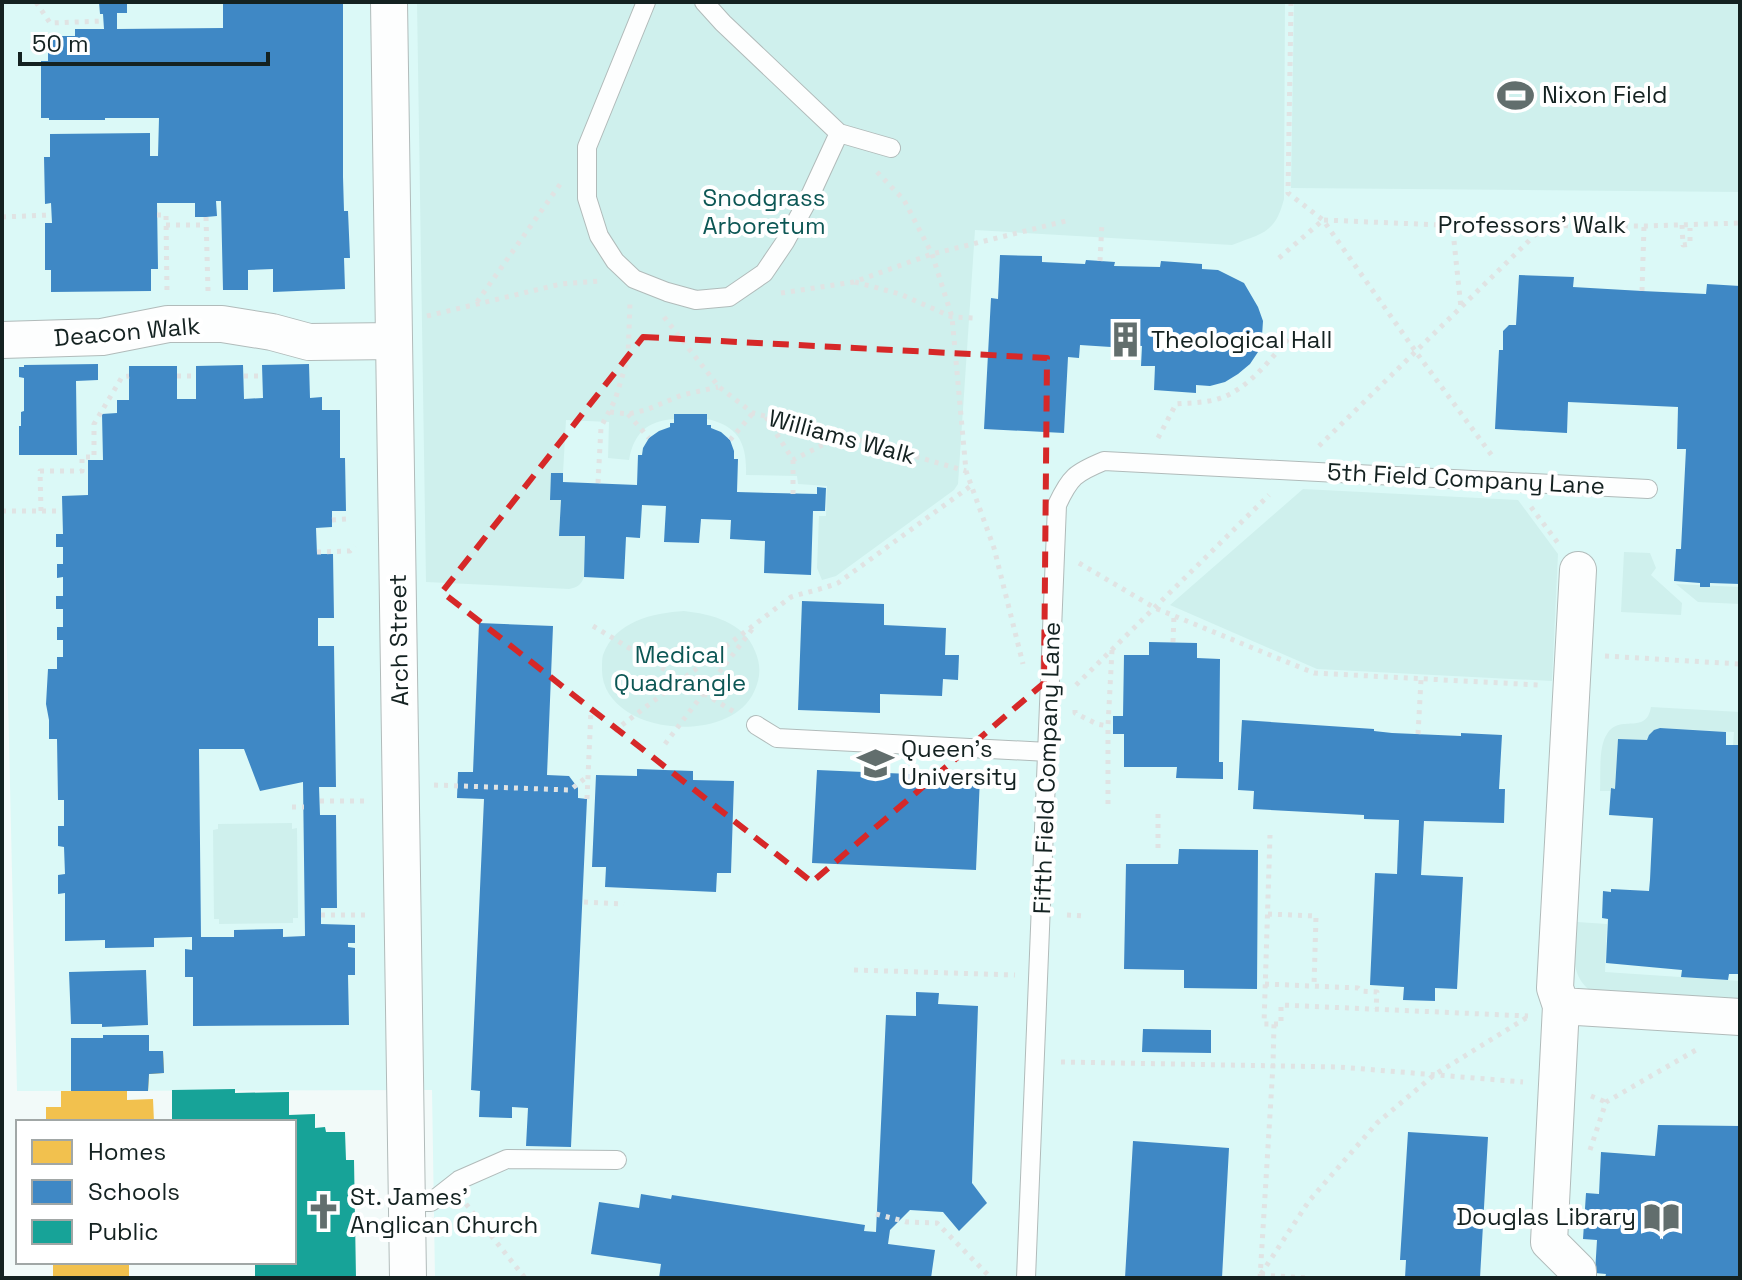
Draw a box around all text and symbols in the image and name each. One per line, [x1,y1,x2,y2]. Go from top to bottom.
scale bar [20,16,268,66]
text: 50 m [32,28,89,59]
sports icon: Nixon Field [1497,76,1535,114]
place label: Nixon Field [1542,79,1667,110]
park label: Snodgrass Arboretum [702,182,826,241]
street label: Professors’ Walk [1438,209,1626,240]
street label: Deacon Walk [52,310,202,353]
building icon: Theological Hall [1106,321,1144,359]
place label: Theological Hall [1151,324,1332,355]
street label: Williams Walk [765,402,919,471]
street label: 5th Field Company Lane [1326,456,1606,501]
street label: Arch Street [382,574,415,706]
street label: Fifth Field Company Lane [1026,621,1067,915]
park label: Medical Quadrangle [614,639,746,698]
place label: Queen's University [901,733,1017,792]
school or university icon: Queen's University [856,744,894,782]
legend [16,1120,296,1264]
text: Homes [88,1136,166,1167]
text: Schools [88,1176,180,1207]
place label: St. James' Anglican Church [350,1181,538,1240]
church icon: St. James' Anglican Church [305,1192,343,1230]
library icon: Douglas Library [1643,1198,1681,1236]
place label: Douglas Library [1456,1201,1636,1232]
text: Public [88,1216,159,1247]

